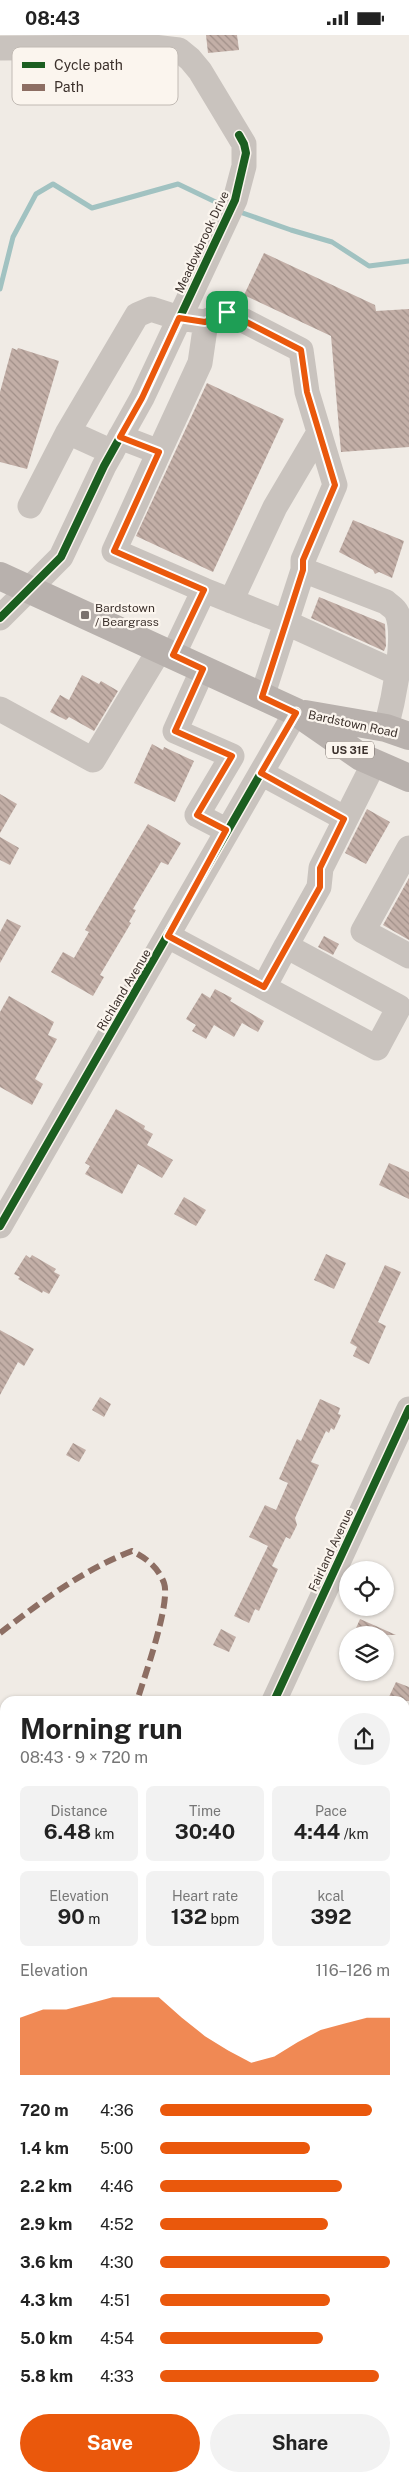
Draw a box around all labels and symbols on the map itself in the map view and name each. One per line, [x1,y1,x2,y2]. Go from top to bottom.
legend [12,47,178,105]
text: Cycle path [54,57,123,73]
text: Path [54,79,84,95]
street label: Meadowbrook Drive [172,189,232,295]
pin [206,291,248,333]
place label: Bardstown / Beargrass [95,601,159,629]
marker: Bardstown / Beargrass [79,609,91,621]
street label: Bardstown Road [307,708,399,740]
road number: US 31E [326,741,374,759]
street label: Richland Avenue [94,946,154,1033]
street label: Fairland Avenue [306,1506,356,1594]

